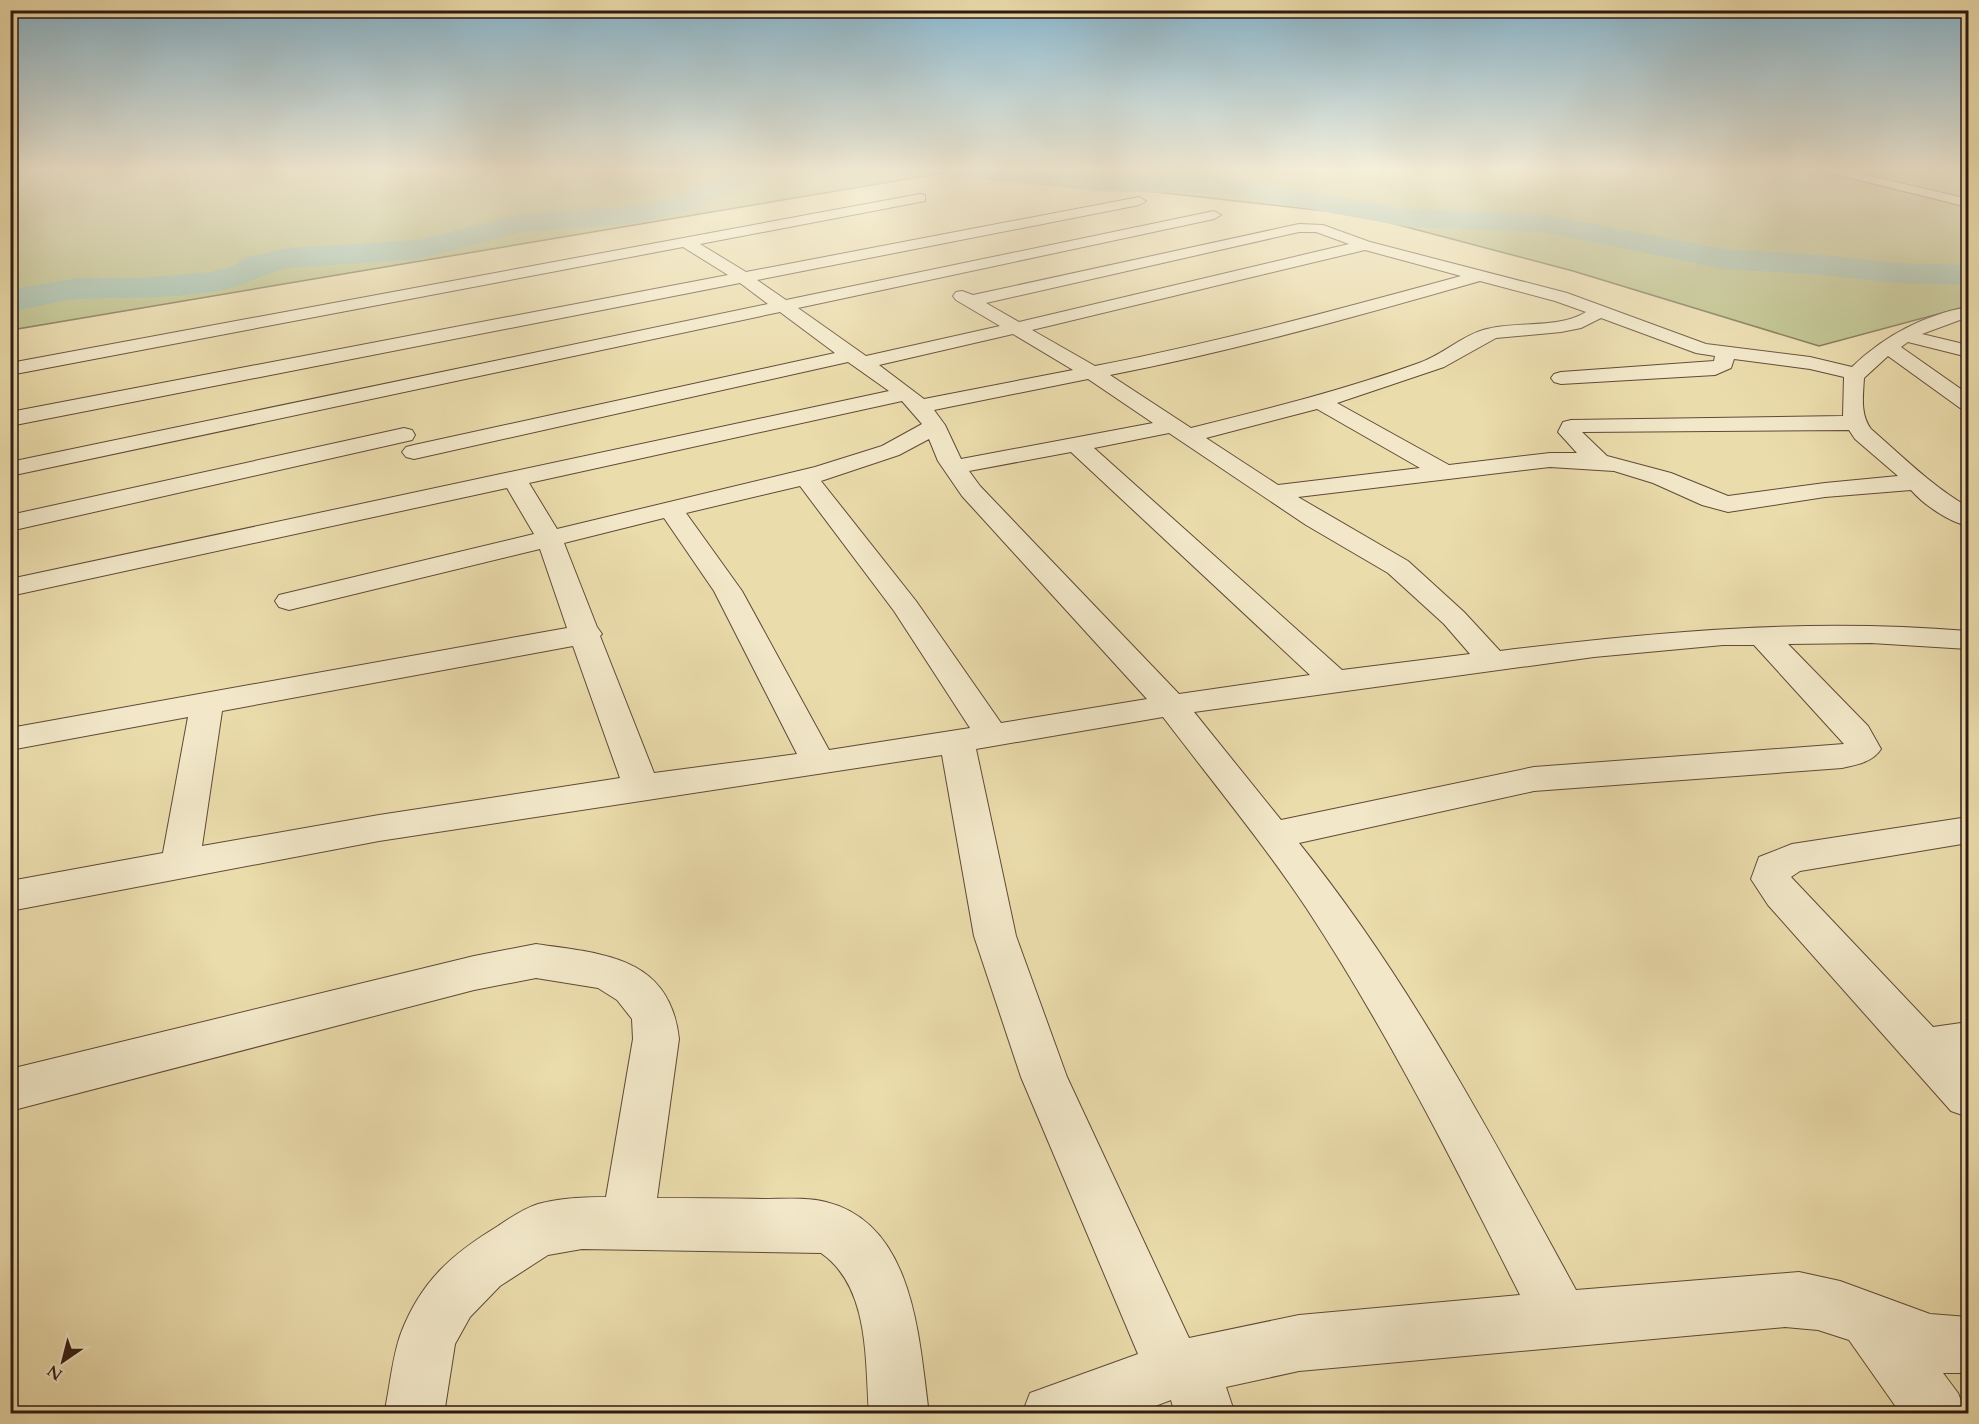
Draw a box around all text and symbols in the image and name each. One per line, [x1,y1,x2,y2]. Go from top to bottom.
north arrow [33,1331,93,1391]
text: N [43,1359,67,1385]

